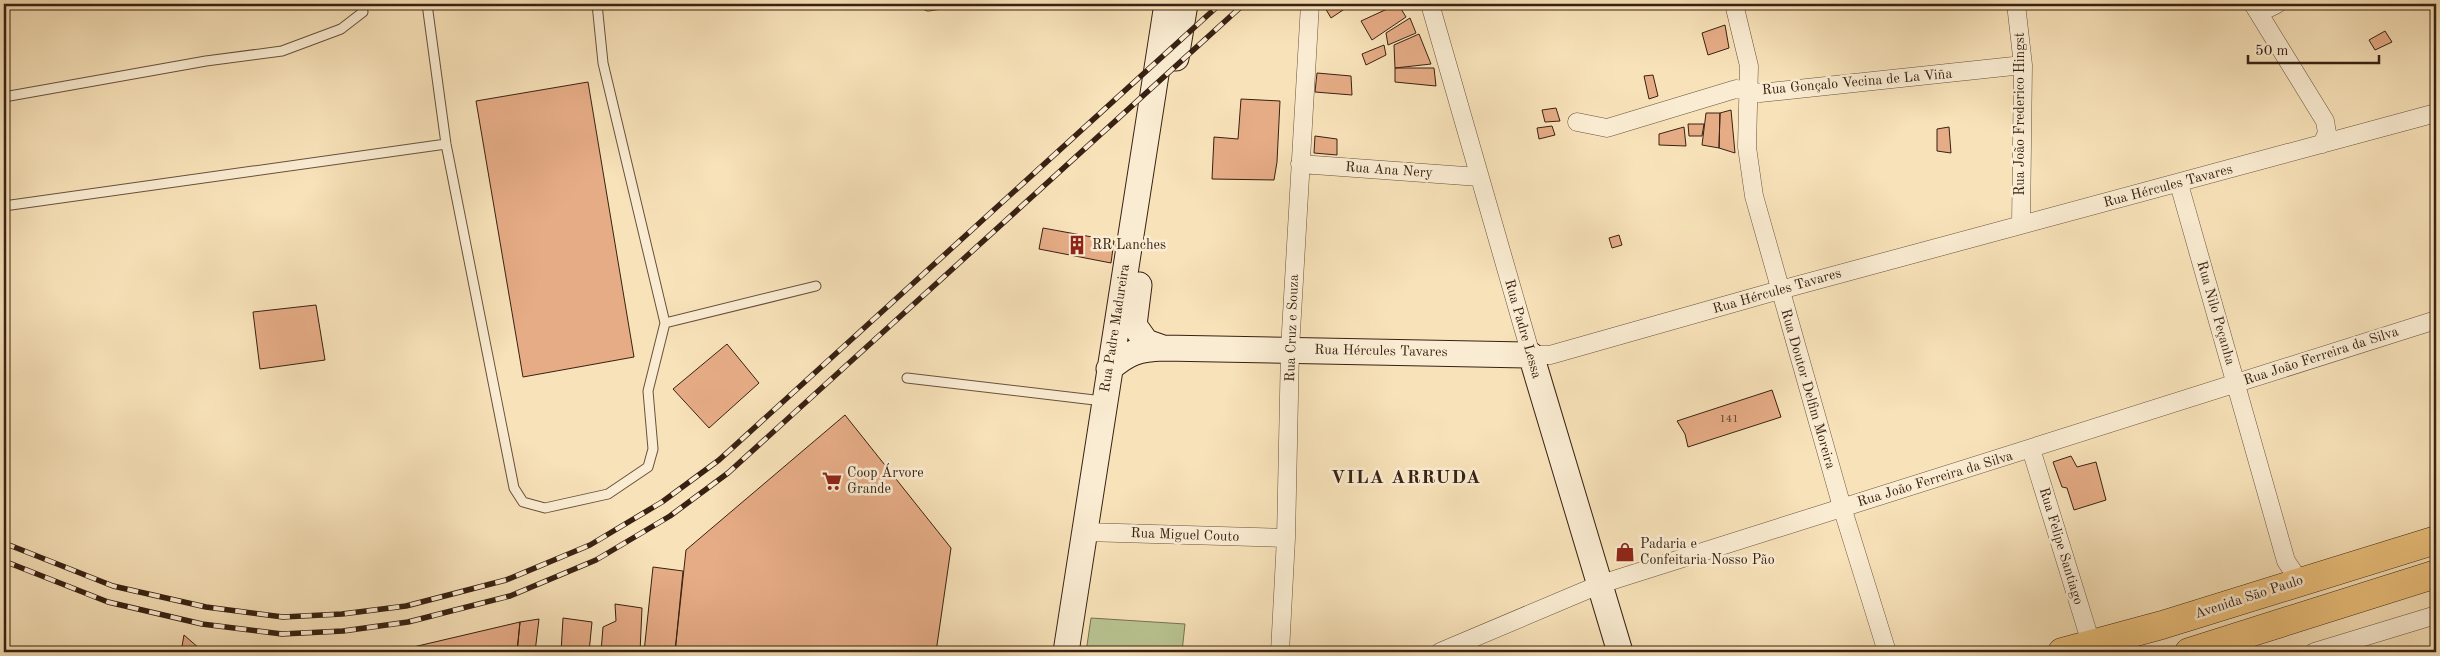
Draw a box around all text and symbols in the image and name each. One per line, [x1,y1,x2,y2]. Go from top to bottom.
street label: Rua João Frederico Hingst [2013,32,2027,196]
scale bar [2248,32,2379,64]
text: 50 m [2255,44,2289,59]
street label: Rua Gonçalo Vecina de La Viña [1761,67,1953,97]
street label: Rua Ana Nery [1345,160,1434,180]
street label: Rua Hércules Tavares [2102,162,2234,210]
building icon: RR Lanches [1066,234,1088,256]
place label: RR Lanches [1092,238,1166,252]
street label: Rua Nilo Peçanha [2194,259,2238,367]
street label: Rua Padre Madureira [1098,263,1132,393]
street label: Rua Hércules Tavares [1711,266,1843,316]
street label: Rua Cruz e Souza [1283,274,1301,382]
street label: Rua Padre Lessa [1502,278,1544,380]
street label: Rua Doutor Delfim Moreira [1778,307,1838,471]
street label: Rua João Ferreira da Silva [2242,324,2400,388]
street label: Rua Hércules Tavares [1314,343,1448,359]
house number: 141 [1719,414,1739,425]
street label: Rua João Ferreira da Silva [1855,449,2015,509]
place label: Coop Árvore Grande [847,463,924,496]
district label: VILA ARRUDA [1331,469,1481,488]
supermarket icon: Coop Árvore Grande [821,470,843,492]
street label: Rua Felipe Santiago [2037,486,2085,606]
street label: Rua Miguel Couto [1130,526,1240,544]
place label: Padaria e Confeitaria Nosso Pão [1640,537,1775,567]
shop icon: Padaria e Confeitaria Nosso Pão [1614,541,1636,563]
street label: Avenida São Paulo [2193,573,2305,621]

